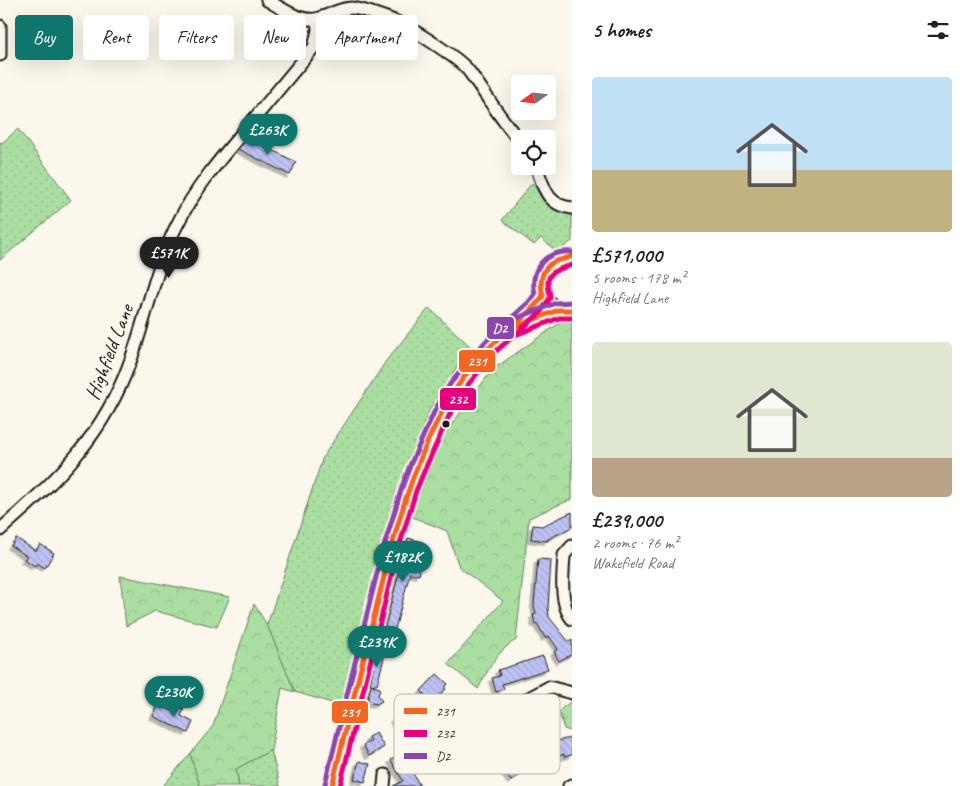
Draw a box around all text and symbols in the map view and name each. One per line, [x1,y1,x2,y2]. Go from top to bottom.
chip: Buy [15,15,73,60]
chip: Rent [83,15,149,60]
chip: Filters [159,15,234,60]
chip: New [244,15,306,60]
chip: Apartment [316,15,418,60]
icon: filters [924,16,952,44]
text: 5 homes [592,17,651,43]
north arrow [511,75,556,120]
map controls [511,75,556,175]
icon: home [727,110,817,200]
pin: £263K [233,114,303,156]
text: £263K [249,120,287,140]
button: locate [511,130,556,175]
pin: £571K [134,236,204,279]
text: £571,000 [592,242,662,268]
text: £571K [151,243,187,263]
text: 5 rooms · 178 m² [592,268,686,288]
text: Highfield Lane [592,288,668,308]
street label: Highfield Lane [79,299,140,403]
line badge: D2 [486,316,515,340]
text: D2 [493,320,509,337]
line badge: 231 [458,349,496,373]
text: 231 [468,353,488,370]
icon: home [727,375,817,465]
line badge: 232 [439,387,477,411]
text: 232 [449,391,469,408]
unlabelled marker [441,419,451,429]
text: £239,000 [592,507,662,533]
text: 2 rooms · 76 m² [592,533,678,553]
pin: £182K [368,540,438,583]
text: £182K [385,547,421,567]
text: Wakefield Road [592,553,674,573]
pin: £239K [342,626,412,668]
text: £239K [359,632,395,652]
pin: £230K [139,676,209,718]
text: £230K [156,682,192,702]
legend [394,694,560,774]
line badge: 231 [331,700,369,724]
text: 231 [436,703,456,720]
text: 231 [341,704,361,721]
text: 232 [436,725,457,742]
text: D2 [436,748,452,765]

